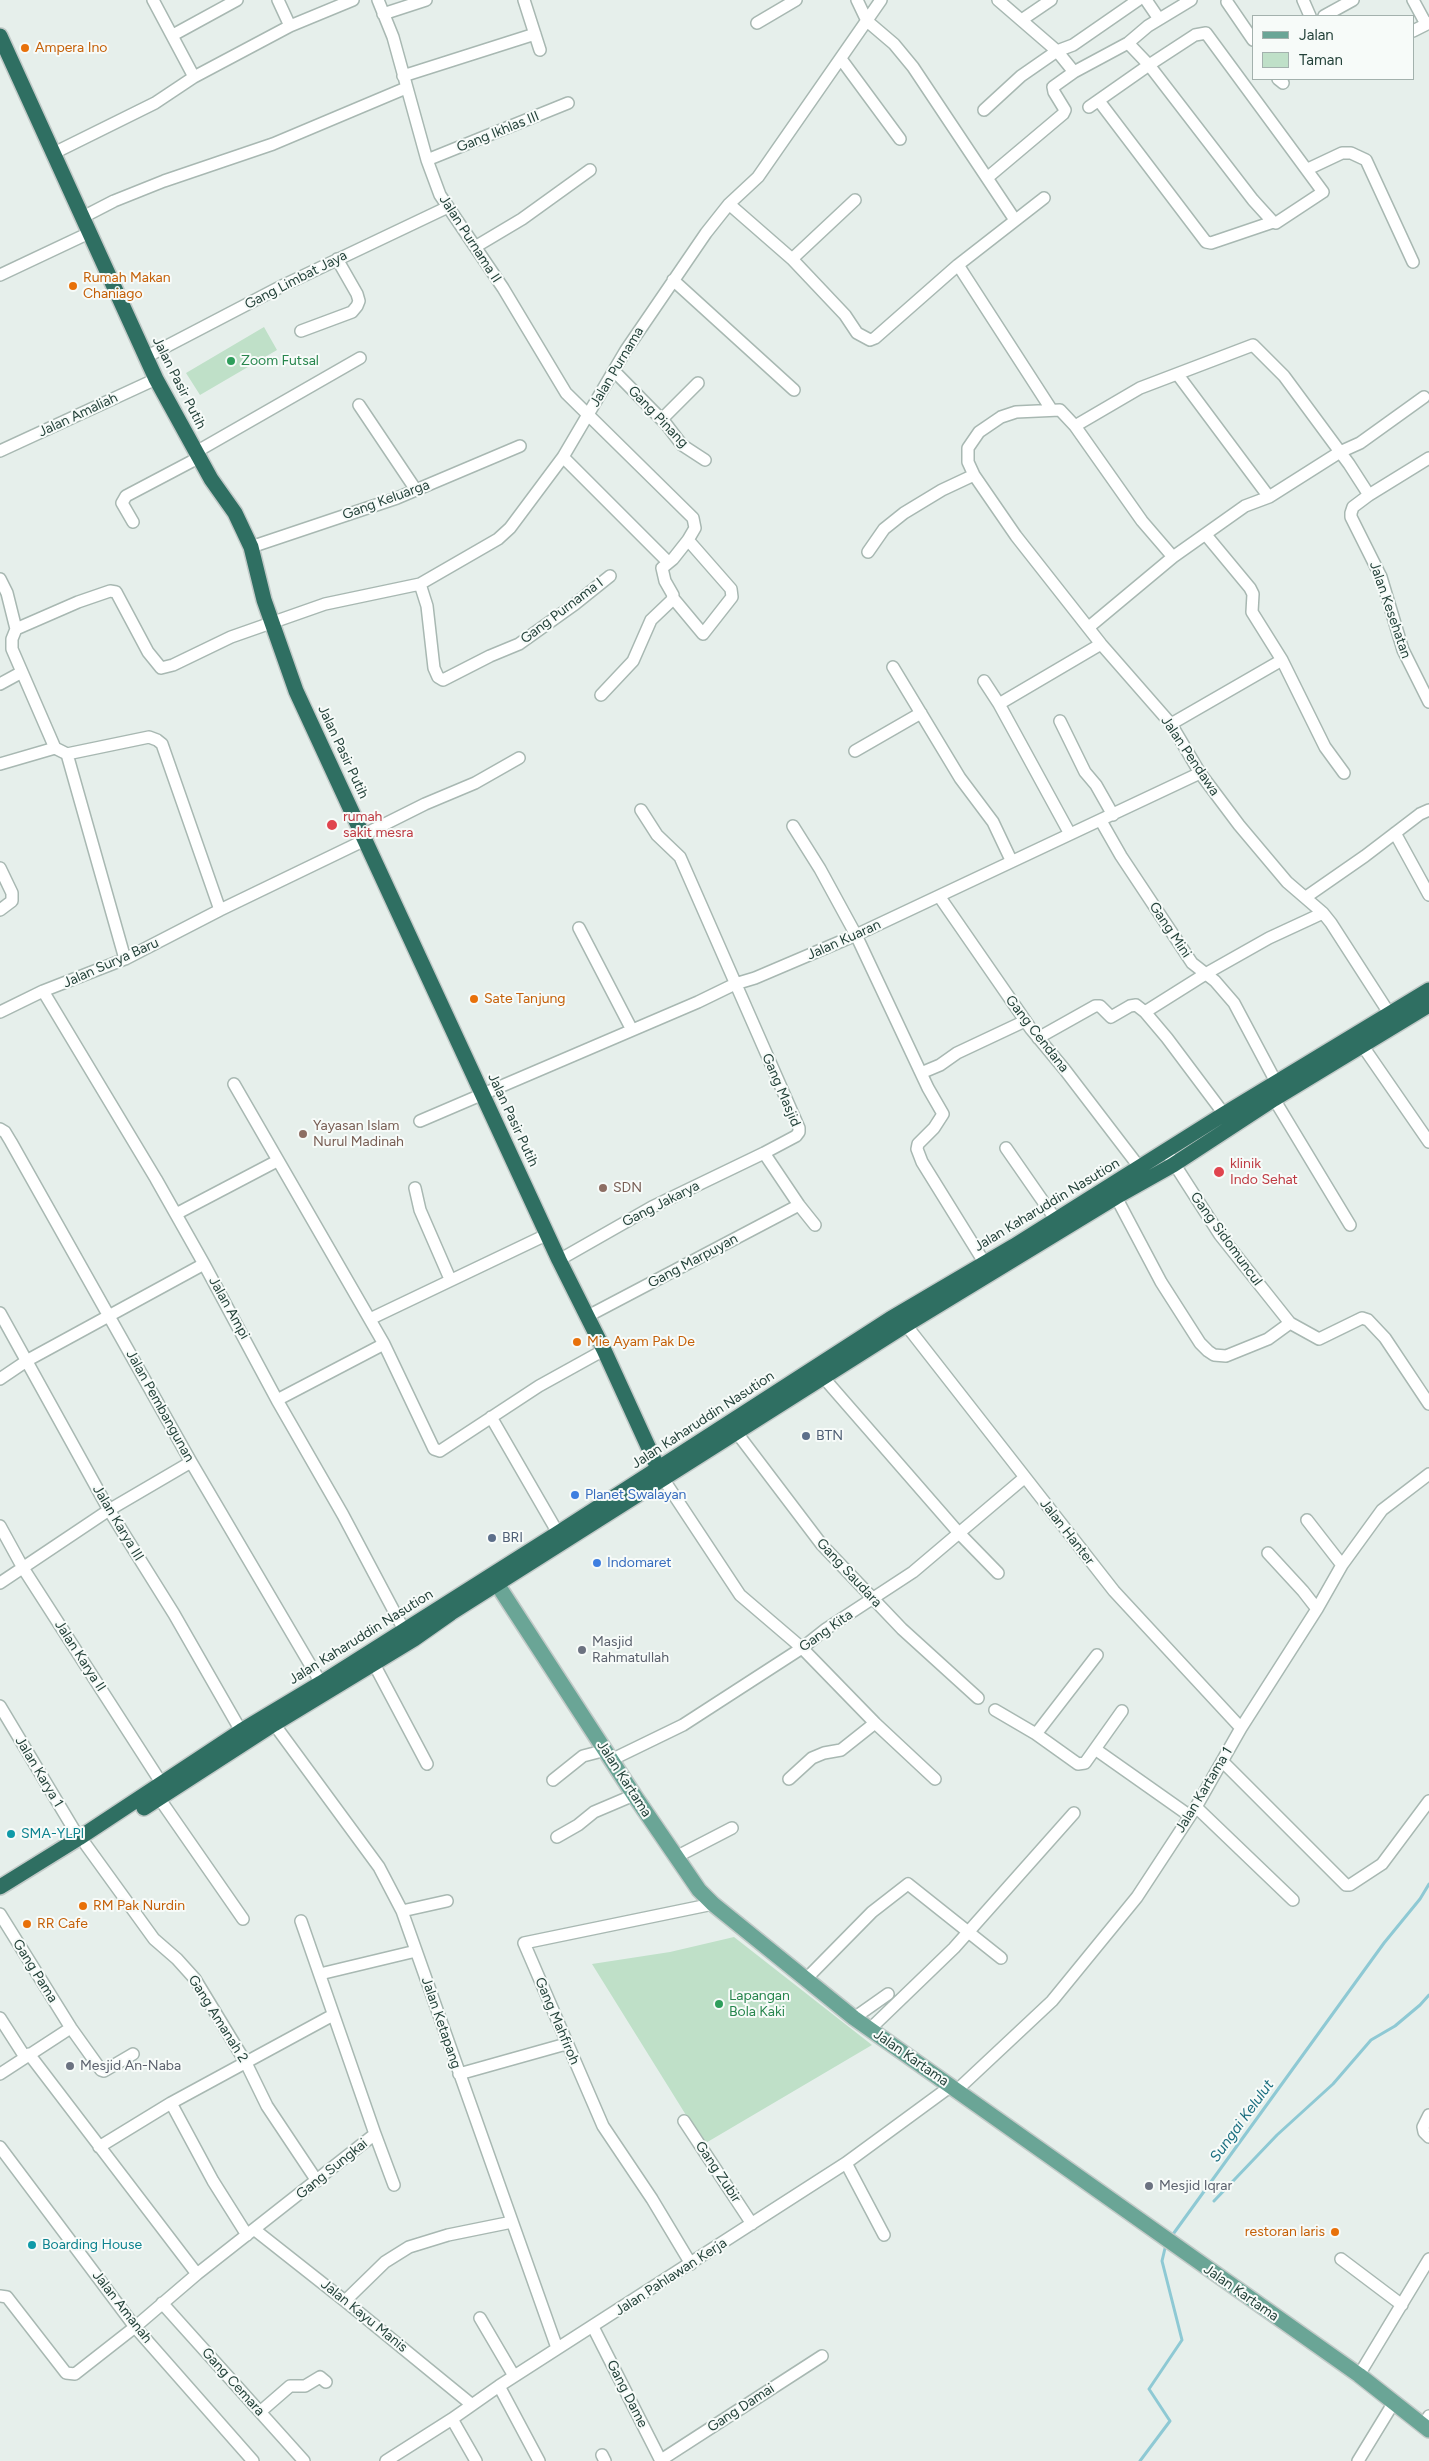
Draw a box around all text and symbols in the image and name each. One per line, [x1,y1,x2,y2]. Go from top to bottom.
legend [1252,15,1414,80]
text: Jalan [1299,26,1334,44]
place label: Ampera Ino [35,40,107,56]
marker: Ampera Ino [19,42,31,54]
text: Taman [1299,51,1343,69]
street label: Gang Ikhlas III [454,108,542,156]
street label: Jalan Purnama II [435,192,505,286]
street label: Gang Limbat Jaya [242,247,350,313]
place label: Rumah Makan Chaniago [83,270,170,302]
marker: Rumah Makan Chaniago [67,280,79,292]
street label: Jalan Purnama [587,324,647,410]
street label: Jalan Pasir Putih [149,334,209,432]
place label: Zoom Futsal [241,353,319,369]
marker: Zoom Futsal [225,355,237,367]
street label: Gang Pinang [624,383,692,451]
street label: Jalan Amaliah [36,389,120,441]
street label: Gang Keluarga [340,476,432,524]
street label: Jalan Kesehatan [1366,559,1414,661]
street label: Gang Purnama I [517,574,607,648]
street label: Jalan Pasir Putih [314,703,372,801]
street label: Jalan Pendawa [1157,713,1223,799]
place label: rumah sakit mesra [343,809,413,842]
marker: rumah sakit mesra [325,818,339,832]
street label: Gang Mini [1145,899,1195,961]
street label: Jalan Kuaran [805,916,883,964]
street label: Jalan Surya Baru [61,934,161,992]
place label: Sate Tanjung [484,991,566,1007]
street label: Gang Cendana [1002,992,1072,1076]
marker: Sate Tanjung [468,993,480,1005]
street label: Gang Masjid [758,1051,804,1129]
street label: Jalan Pasir Putih [484,1071,542,1169]
place label: Yayasan Islam Nurul Madinah [313,1118,404,1150]
marker: Yayasan Islam Nurul Madinah [297,1128,309,1140]
street label: Jalan Kaharuddin Nasution [971,1155,1123,1255]
place label: klinik Indo Sehat [1230,1156,1298,1188]
marker: klinik Indo Sehat [1212,1165,1226,1179]
street label: Gang Jakarya [620,1177,702,1231]
place label: SDN [613,1180,642,1196]
marker: SDN [597,1182,609,1194]
street label: Gang Sidomuncul [1186,1189,1266,1289]
street label: Gang Marpuyan [645,1230,741,1292]
street label: Jalan Ampi [205,1274,253,1342]
place label: Mie Ayam Pak De [587,1334,695,1350]
marker: Mie Ayam Pak De [571,1336,583,1348]
street label: Jalan Pembangunan [122,1347,198,1465]
street label: Jalan Kaharuddin Nasution [629,1368,777,1472]
place label: BTN [816,1428,843,1444]
marker: BTN [800,1430,812,1442]
street label: Jalan Karya III [89,1482,147,1564]
place label: Planet Swalayan [585,1487,686,1503]
marker: Planet Swalayan [569,1489,581,1501]
street label: Jalan Hanter [1036,1496,1098,1568]
place label: BRI [502,1530,523,1546]
marker: BRI [486,1532,498,1544]
street label: Gang Saudara [813,1535,885,1611]
place label: Indomaret [607,1555,672,1571]
marker: Indomaret [591,1557,603,1569]
street label: Jalan Kaharuddin Nasution [286,1586,436,1688]
street label: Gang Kita [796,1606,856,1656]
street label: Jalan Karya II [51,1617,109,1695]
place label: Masjid Rahmatullah [592,1634,669,1666]
marker: Masjid Rahmatullah [576,1644,588,1656]
street label: Jalan Karya 1 [11,1734,67,1810]
street label: Jalan Kartama [593,1738,655,1820]
street label: Jalan Kartama 1 [1172,1744,1236,1836]
place label: SMA-YLPI [21,1826,84,1842]
marker: SMA-YLPI [5,1828,17,1840]
place label: RM Pak Nurdin [93,1898,185,1914]
marker: RM Pak Nurdin [77,1900,89,1912]
place label: RR Cafe [37,1916,88,1932]
marker: RR Cafe [21,1918,33,1930]
street label: Gang Pama [9,1936,61,2006]
street label: Gang Amanah 2 [184,1972,252,2066]
street label: Jalan Ketapang [417,1975,465,2071]
street label: Gang Mahfiroh [531,1975,583,2067]
place label: Lapangan Bola Kaki [729,1988,790,2020]
marker: Lapangan Bola Kaki [713,1998,725,2010]
street label: Jalan Kartama [870,2026,952,2090]
place label: Mesjid An-Naba [80,2058,181,2074]
marker: Mesjid An-Naba [64,2060,76,2072]
water label: Sungai Kelulut [1206,2076,1278,2166]
street label: Gang Sungkai [293,2135,371,2203]
street label: Gang Zubir [691,2138,745,2206]
place label: Mesjid Iqrar [1159,2178,1232,2194]
marker: Mesjid Iqrar [1143,2180,1155,2192]
place label: restoran laris [1245,2224,1325,2240]
marker: restoran laris [1329,2226,1341,2238]
street label: Jalan Pahlawan Kerja [612,2235,730,2319]
place label: Boarding House [42,2237,142,2253]
marker: Boarding House [26,2239,38,2251]
street label: Jalan Kartama [1200,2261,1282,2325]
street label: Jalan Amanah [89,2267,155,2347]
street label: Jalan Kayu Manis [317,2276,411,2356]
street label: Gang Cemara [198,2344,268,2420]
street label: Gang Dame [603,2357,651,2431]
street label: Gang Damai [704,2380,778,2436]

